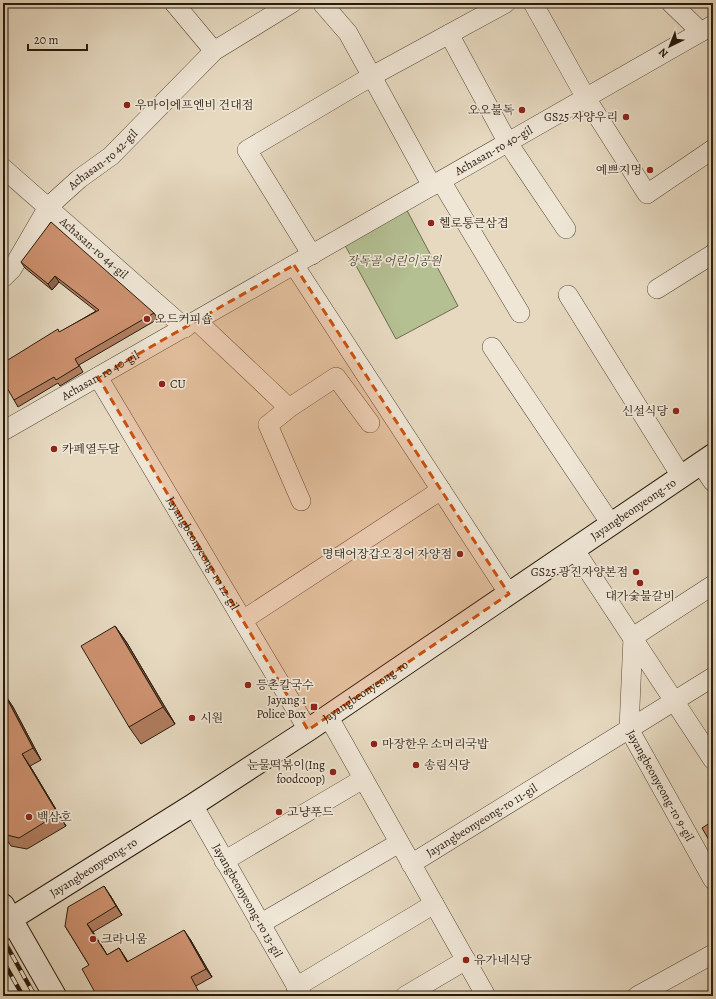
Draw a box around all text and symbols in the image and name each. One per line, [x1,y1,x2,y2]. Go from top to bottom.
scale bar [28,26,87,52]
north arrow [650,26,690,66]
text: 20 m [34,32,58,48]
text: N [655,45,672,61]
place label: 우마이에프엔비 건대점 [135,97,253,113]
marker: 우마이에프엔비 건대점 [122,100,132,110]
place label: 오오불독 [468,102,514,118]
marker: 오오불독 [517,105,527,115]
place label: GS25 자양우리 [544,109,618,125]
marker: GS25 자양우리 [621,112,631,122]
street label: Achasan-ro 40-gil [451,122,535,180]
street label: Achasan-ro 42-gil [64,126,141,194]
place label: 예쁘지멍 [596,162,642,178]
marker: 예쁘지멍 [645,165,655,175]
street label: Achasan-ro 44-gil [55,213,132,282]
place label: 헬로통큰삼겹 [439,215,509,231]
marker: 헬로통큰삼겹 [426,218,436,228]
park label: 장독골 어린이공원 [347,253,443,269]
place label: 오드커피숍 [155,311,213,327]
marker: 오드커피숍 [142,314,152,324]
street label: Achasan-ro 40-gil [58,347,142,404]
place label: CU [170,376,186,392]
marker: CU [157,379,167,389]
place label: 신설식당 [622,403,668,419]
marker: 신설식당 [671,406,681,416]
place label: 카페열두달 [62,441,120,457]
marker: 카페열두달 [49,444,59,454]
street label: Jayangbeonyeong-ro [587,474,679,544]
street label: Jayangbeonyeong-ro 12-gil [163,493,243,613]
place label: 명태어장갑오징어 자양점 [322,546,452,562]
marker: 명태어장갑오징어 자양점 [455,549,465,559]
place label: GS25 광진자양본점 [531,564,628,580]
marker: GS25 광진자양본점 [631,567,641,577]
marker: 대가숯불갈비 [635,578,645,588]
place label: 대가숯불갈비 [605,588,675,604]
street label: Jayangbeonyeong-ro [319,656,411,726]
place label: 등촌칼국수 [256,677,314,693]
marker: 등촌칼국수 [243,680,253,690]
place label: Jayang 1 Police Box [256,692,306,722]
marker: Jayang 1 Police Box [309,702,319,712]
place label: 시원 [200,710,223,726]
marker: 시원 [187,713,197,723]
street label: Jayangbeonyeong-ro 9-gil [623,727,698,844]
place label: 마장한우 소머리국밥 [382,736,489,752]
marker: 마장한우 소머리국밥 [369,739,379,749]
place label: 눈물떡볶이(Ing foodcoop) [247,757,325,787]
place label: 송림식당 [424,757,471,773]
marker: 송림식당 [411,760,421,770]
marker: 눈물떡볶이(Ing foodcoop) [328,767,338,777]
street label: Jayangbeonyeong-ro 11-gil [423,780,540,861]
place label: 고냥푸드 [287,804,334,820]
marker: 고냥푸드 [274,807,284,817]
place label: 백삼호 [37,809,72,825]
marker: 백삼호 [24,812,34,822]
street label: Jayangbeonyeong-ro [47,834,140,901]
street label: Jayangbeonyeong-ro 13-gil [209,841,286,960]
place label: 크라니움 [101,931,148,947]
marker: 크라니움 [88,934,98,944]
place label: 유가네식당 [474,952,532,968]
marker: 유가네식당 [461,955,471,965]

